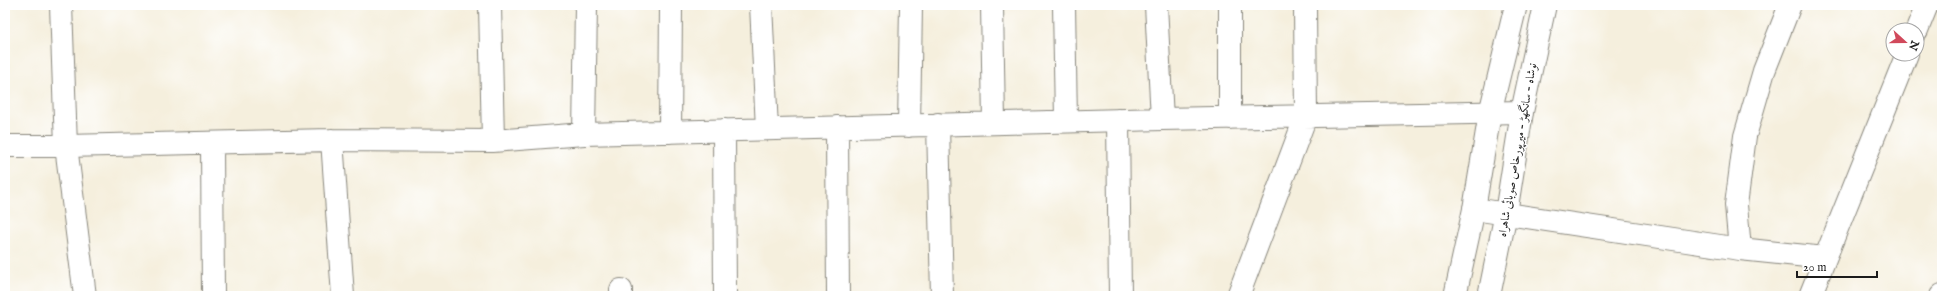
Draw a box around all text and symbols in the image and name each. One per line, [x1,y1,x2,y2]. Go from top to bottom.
north arrow [1885,22,1925,62]
text: N [1905,37,1922,53]
street label: نوشاہ - سانگھڑ - میرپورخاص صوبائی شاہراہ [1494,62,1541,238]
scale bar [1797,253,1877,279]
text: 20 m [1803,260,1826,275]

